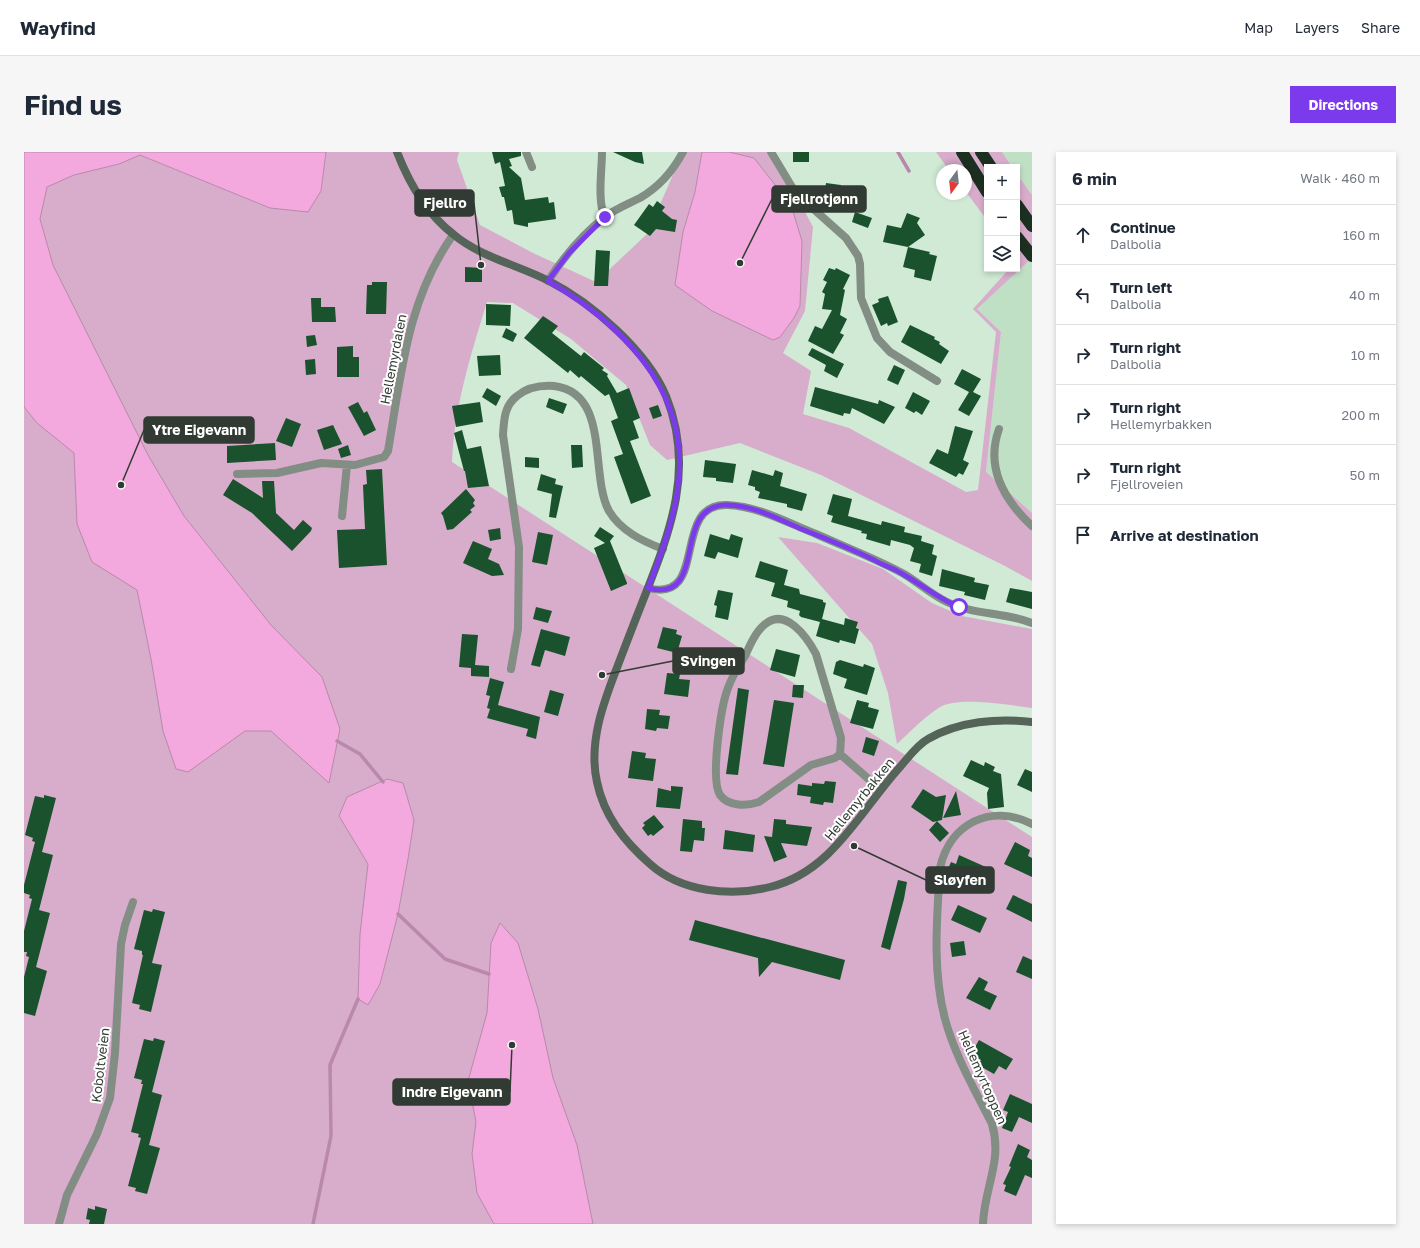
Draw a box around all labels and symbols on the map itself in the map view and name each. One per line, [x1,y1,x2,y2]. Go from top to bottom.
north arrow [936,164,972,200]
callout: Fjellrotjønn [772,186,866,212]
callout: Fjellro [415,190,474,216]
text: Fjellrotjønn [780,190,858,207]
text: Fjellro [423,194,467,211]
route end [596,208,614,226]
street label: Hellemyrdalen [376,313,410,405]
callout: Ytre Eigevann [144,417,254,443]
text: Ytre Eigevann [152,421,246,438]
route start [950,598,968,616]
callout: Svingen [673,648,744,674]
text: Svingen [680,652,736,669]
street label: Hellemyrbakken [821,754,897,844]
callout: Sløyfen [926,867,994,893]
text: Sløyfen [934,871,986,888]
street label: Koboltveien [87,1027,113,1103]
street label: Hellemyrtoppen [955,1027,1011,1127]
callout: Indre Eigevann [393,1079,510,1105]
text: Indre Eigevann [402,1083,503,1100]

